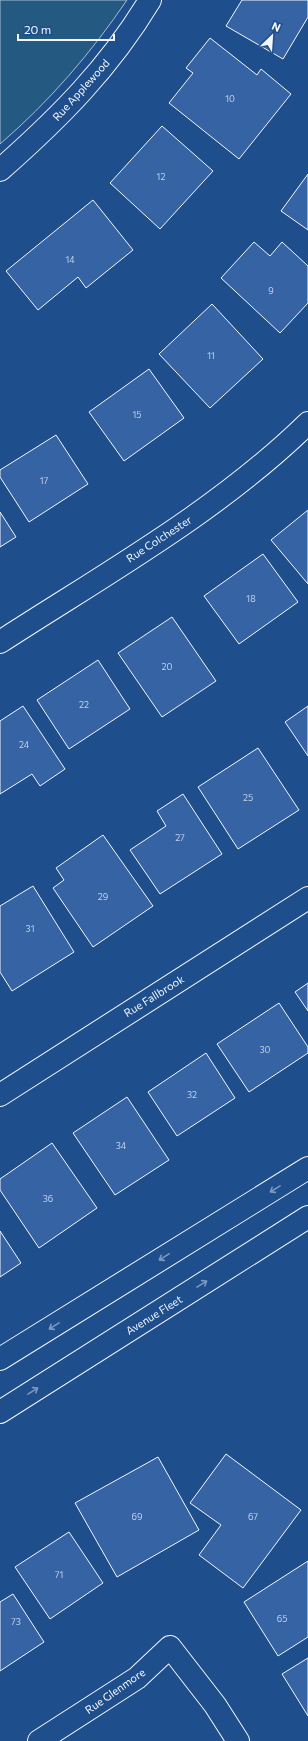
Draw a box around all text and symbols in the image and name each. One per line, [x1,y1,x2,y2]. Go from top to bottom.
scale bar [18,16,114,42]
north arrow [252,16,292,56]
text: N [270,19,283,34]
text: 20 m [24,22,51,36]
street label: Rue Applewood [50,56,112,123]
house number: 10 [225,93,235,104]
house number: 12 [157,171,165,182]
house number: 14 [65,254,75,265]
house number: 9 [268,285,274,296]
house number: 11 [207,350,215,361]
house number: 15 [132,409,142,420]
house number: 17 [40,475,49,486]
street label: Rue Colchester [124,512,194,565]
house number: 18 [246,593,256,604]
house number: 20 [162,661,173,672]
house number: 22 [79,699,89,710]
house number: 24 [19,739,30,750]
house number: 25 [243,792,253,803]
house number: 27 [175,832,185,843]
house number: 29 [98,891,108,902]
house number: 31 [26,923,34,934]
street label: Rue Fallbrook [121,972,186,1019]
house number: 30 [259,1044,271,1055]
house number: 32 [187,1089,197,1100]
house number: 34 [116,1140,127,1151]
one-way arrow [269,1185,281,1193]
house number: 36 [43,1193,53,1204]
one-way arrow [158,1254,170,1262]
one-way arrow [196,1280,207,1288]
street label: Avenue Fleet [123,1292,185,1337]
one-way arrow [49,1322,60,1330]
one-way arrow [27,1387,38,1395]
house number: 69 [132,1511,142,1522]
house number: 67 [248,1511,258,1522]
house number: 71 [55,1569,63,1580]
house number: 65 [277,1613,287,1624]
house number: 73 [11,1616,21,1627]
street label: Rue Glenmore [82,1665,147,1716]

